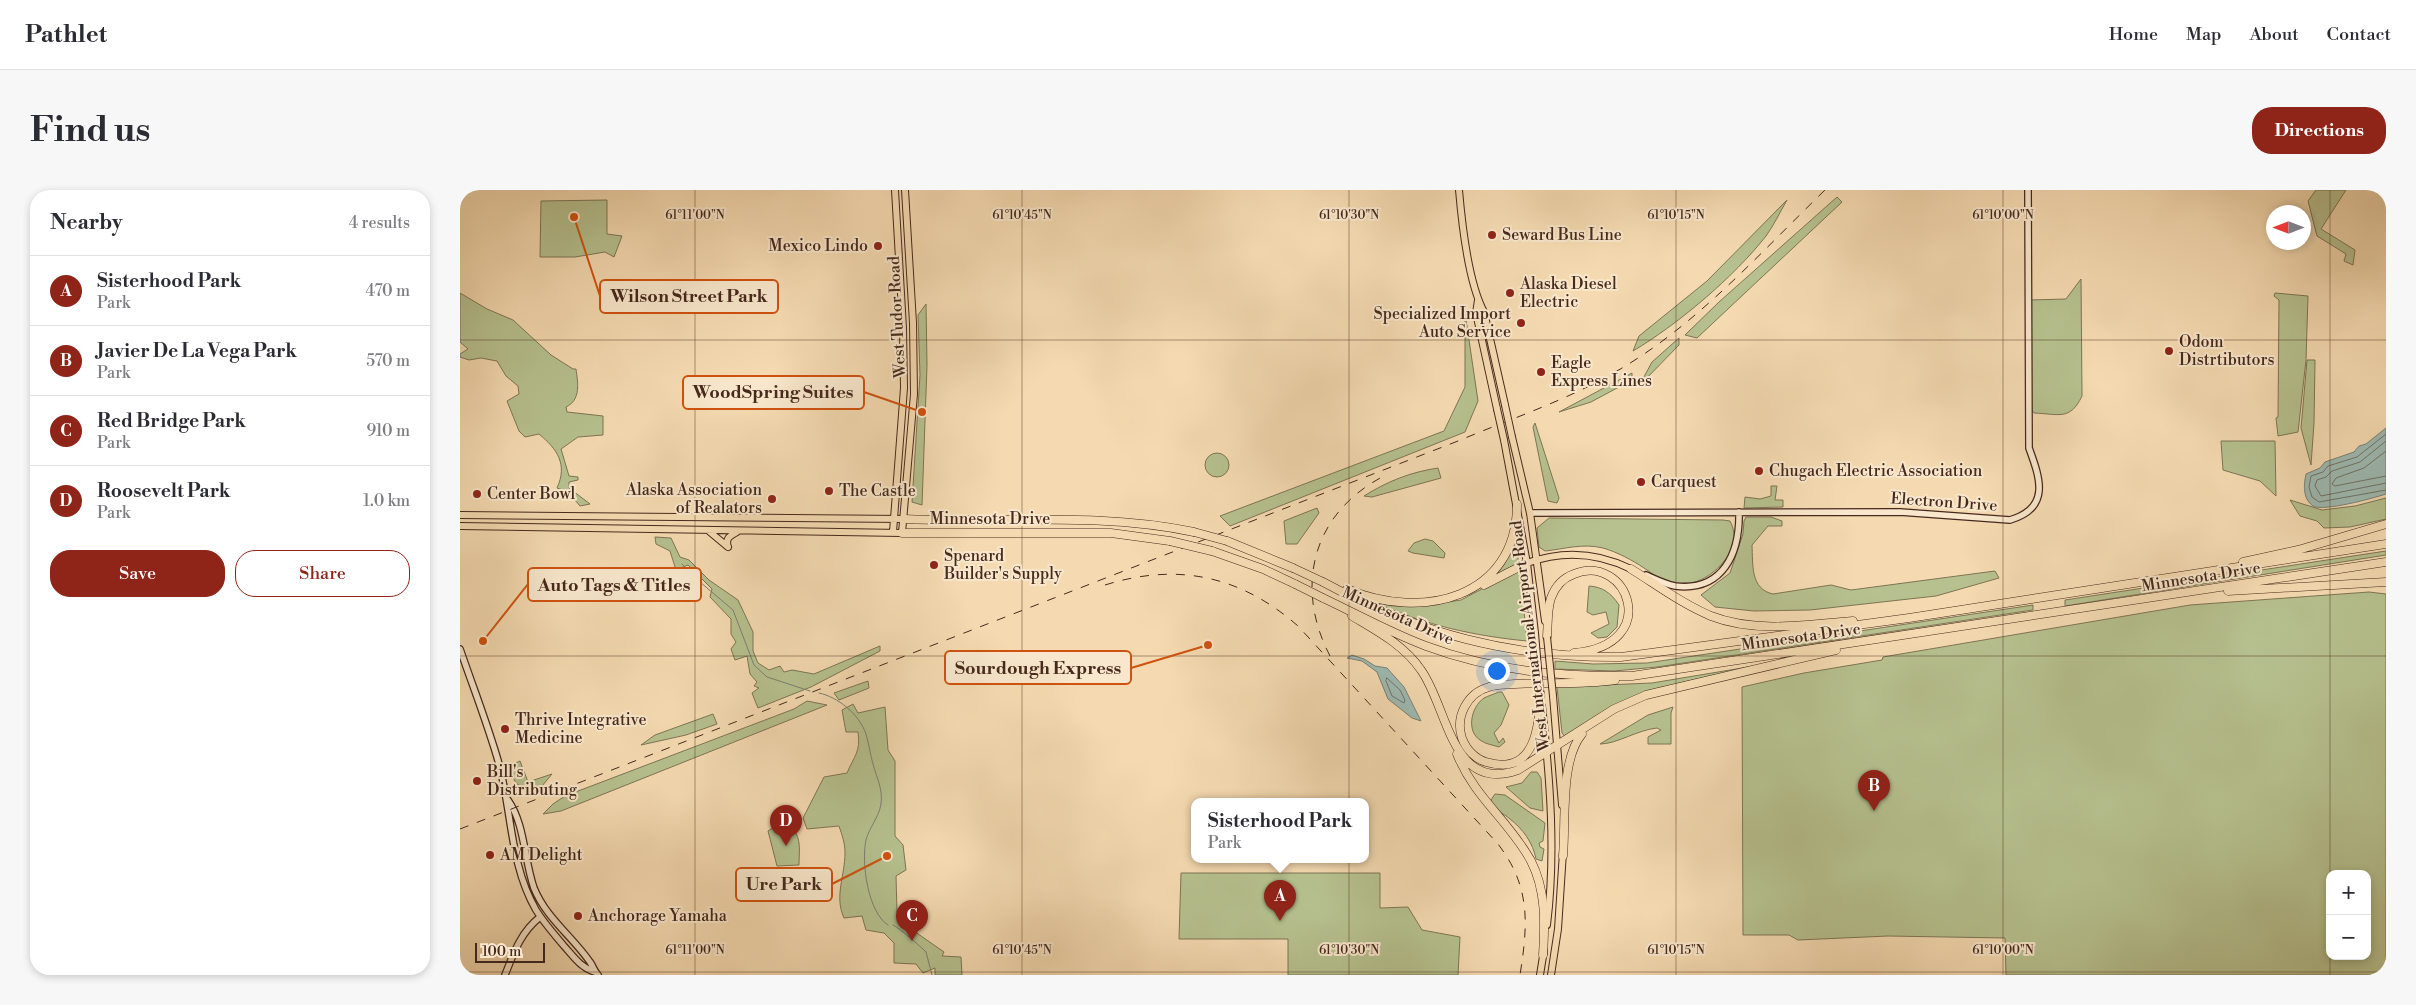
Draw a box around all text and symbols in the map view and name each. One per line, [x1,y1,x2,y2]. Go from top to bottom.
text: Pathlet [25,20,107,50]
text: Home [2109,23,2158,46]
text: Map [2186,23,2222,46]
text: About [2250,23,2299,46]
text: Contact [2327,23,2391,46]
button: Directions [2252,107,2386,154]
text: Find us [30,109,150,152]
north arrow [2266,205,2311,250]
text: 61°11'00"N [665,208,725,223]
text: 61°10'45"N [992,208,1052,223]
text: 61°10'30"N [1319,208,1379,223]
text: 61°10'15"N [1647,208,1705,223]
text: 61°10'00"N [1972,208,2034,223]
text: Nearby [50,210,123,236]
text: 4 results [349,213,410,233]
place label: Seward Bus Line [1502,225,1622,245]
marker: Seward Bus Line [1486,229,1498,241]
place label: Mexico Lindo [769,236,868,256]
marker: Mexico Lindo [872,240,884,252]
street label: West Tudor Road [884,255,910,380]
text: Sisterhood Park [97,269,241,293]
place label: Alaska Diesel Electric [1519,274,1617,312]
callout: Wilson Street Park [600,280,778,313]
text: A [60,281,72,301]
text: 470 m [366,281,410,301]
text: Wilson Street Park [609,285,769,308]
marker: Alaska Diesel Electric [1504,287,1516,299]
text: Park [97,293,130,313]
place label: Specialized Import Auto Service [1374,304,1511,342]
marker: Specialized Import Auto Service [1515,317,1527,329]
place label: Odom Distrtibutors [2179,332,2274,370]
text: Javier De La Vega Park [97,339,297,363]
marker: Odom Distrtibutors [2163,345,2175,357]
text: B [60,351,72,371]
text: 570 m [366,351,410,371]
place label: Eagle Express Lines [1551,353,1652,391]
text: Park [97,363,130,383]
marker: Eagle Express Lines [1535,366,1547,378]
callout: WoodSpring Suites [683,376,864,409]
text: WoodSpring Suites [691,381,854,404]
text: Red Bridge Park [97,409,246,433]
text: C [60,421,72,441]
text: 910 m [367,421,410,441]
text: Park [97,433,130,453]
place label: Chugach Electric Association [1769,461,1983,481]
marker: Chugach Electric Association [1753,465,1765,477]
place label: Carquest [1651,472,1717,492]
marker: Carquest [1635,476,1647,488]
text: Roosevelt Park [97,479,231,503]
place label: Alaska Association of Realators [625,480,762,518]
place label: The Castle [839,481,916,501]
place label: Center Bowl [487,484,575,504]
marker: The Castle [823,485,835,497]
marker: Center Bowl [471,488,483,500]
street label: Electron Drive [1890,488,1998,516]
text: D [60,491,72,511]
text: 1.0 km [363,491,410,511]
marker: Alaska Association of Realators [766,493,778,505]
text: Park [97,503,130,523]
street label: Minnesota Drive [930,509,1050,529]
street label: West International Airport Road [1506,519,1554,754]
place label: Spenard Builder's Supply [943,546,1062,584]
button: Save [50,550,225,597]
button: Share [235,550,410,597]
street label: Minnesota Drive [2140,558,2262,596]
marker: Spenard Builder's Supply [928,559,940,571]
callout: Auto Tags & Titles [528,568,701,601]
text: Auto Tags & Titles [536,574,691,597]
street label: Minnesota Drive [1339,582,1457,650]
street label: Minnesota Drive [1740,619,1862,655]
callout: Sourdough Express [945,651,1131,684]
text: Sourdough Express [955,657,1122,680]
your location [1484,658,1510,684]
place label: Thrive Integrative Medicine [515,710,647,748]
marker: Thrive Integrative Medicine [499,723,511,735]
place label: Bill's Distributing [486,762,578,800]
pin: B [1858,770,1890,811]
marker: Bill's Distributing [471,775,483,787]
popup [1191,798,1369,863]
pin: D [770,805,802,846]
text: Sisterhood Park [1208,809,1352,833]
text: Park [1208,833,1241,853]
place label: AM Delight [499,845,583,865]
marker: AM Delight [484,849,496,861]
callout: Ure Park [736,868,832,901]
map controls [2326,870,2371,960]
button: + [2326,870,2371,915]
text: Ure Park [746,873,823,896]
pin: A [1264,880,1296,921]
pin: C [896,900,928,941]
place label: Anchorage Yamaha [587,906,728,926]
marker: Anchorage Yamaha [572,910,584,922]
button: − [2326,915,2371,960]
scale bar [475,940,545,963]
text: 100 m [482,943,521,961]
text: 61°11'00"N [665,943,725,958]
text: 61°10'45"N [992,943,1052,958]
text: 61°10'30"N [1319,943,1379,958]
text: 61°10'15"N [1647,943,1705,958]
text: 61°10'00"N [1972,943,2034,958]

